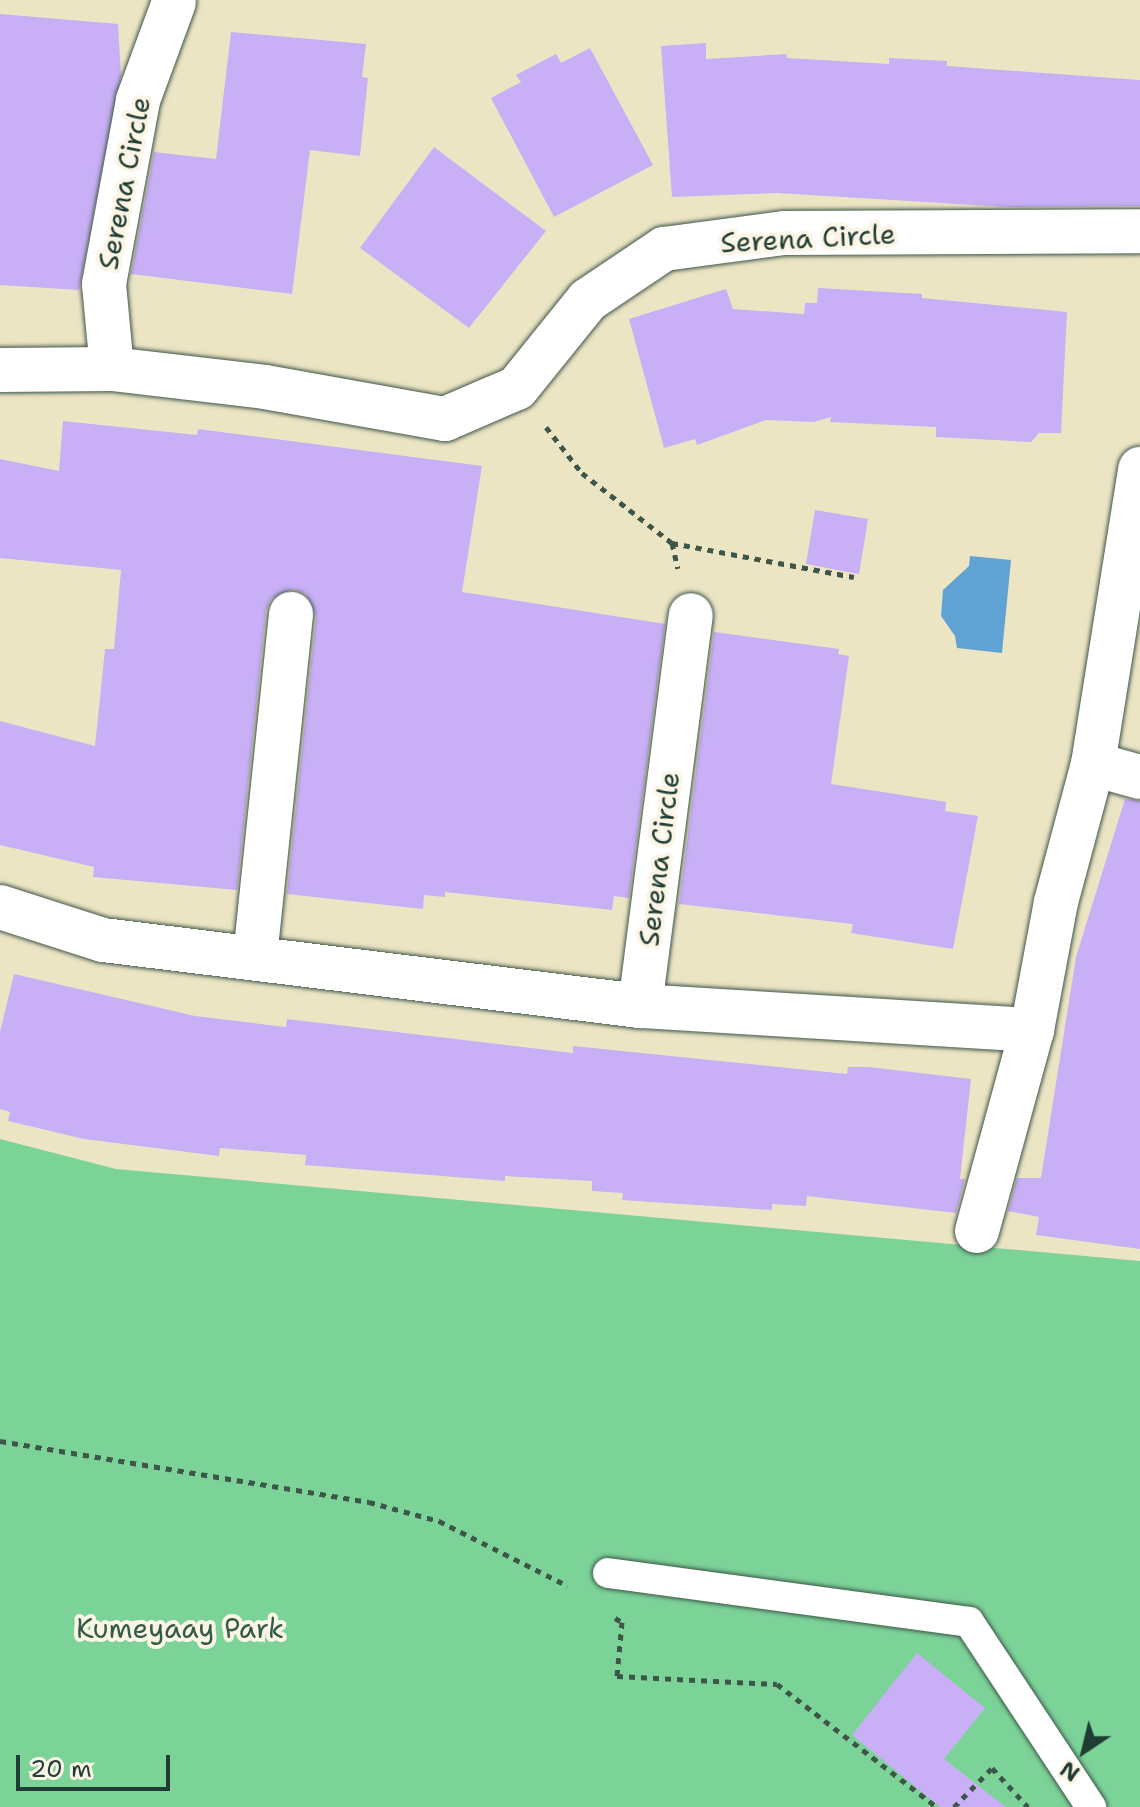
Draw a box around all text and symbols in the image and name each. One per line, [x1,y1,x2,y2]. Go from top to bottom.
street label: Serena Circle [91,94,157,272]
street label: Serena Circle [720,217,896,259]
street label: Serena Circle [632,770,686,948]
park label: Kumeyaay Park [76,1611,284,1645]
north arrow [1044,1711,1124,1791]
scale bar [20,1739,174,1789]
text: 20 m [30,1753,92,1785]
text: N [1054,1754,1085,1788]

